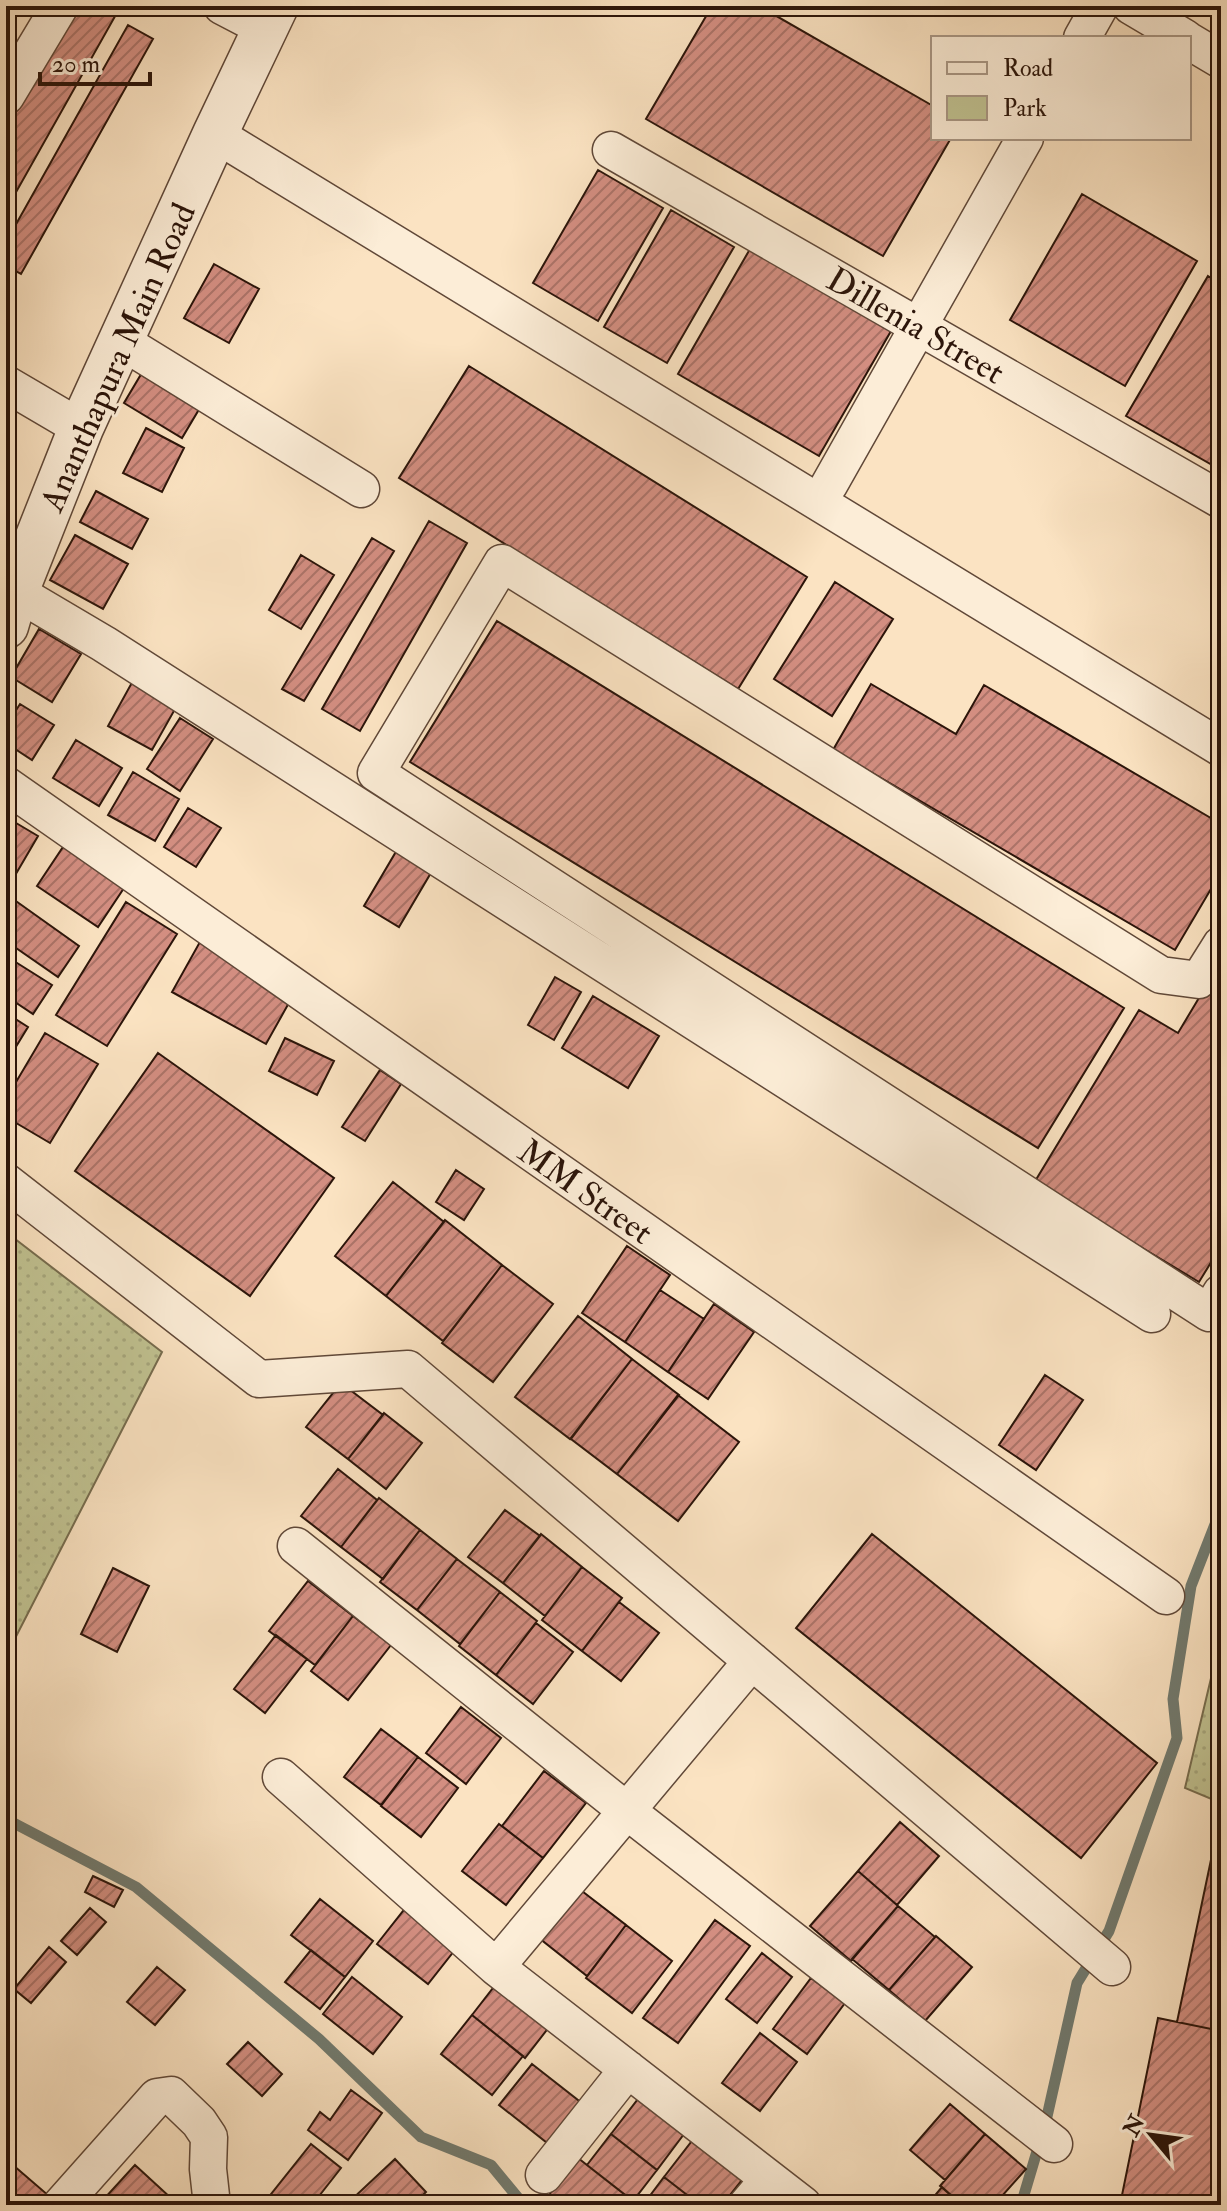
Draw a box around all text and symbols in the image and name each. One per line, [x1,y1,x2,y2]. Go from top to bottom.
scale bar [40,36,150,86]
legend [931,36,1191,140]
text: 20 m [52,49,101,80]
text: Road [1003,53,1053,84]
text: Park [1003,93,1047,124]
street label: Ananthapura Main Road [31,196,206,519]
street label: Dillenia Street [819,258,1012,394]
street label: MM Street [509,1130,661,1254]
north arrow [1111,2095,1191,2175]
text: N [1117,2110,1152,2142]

